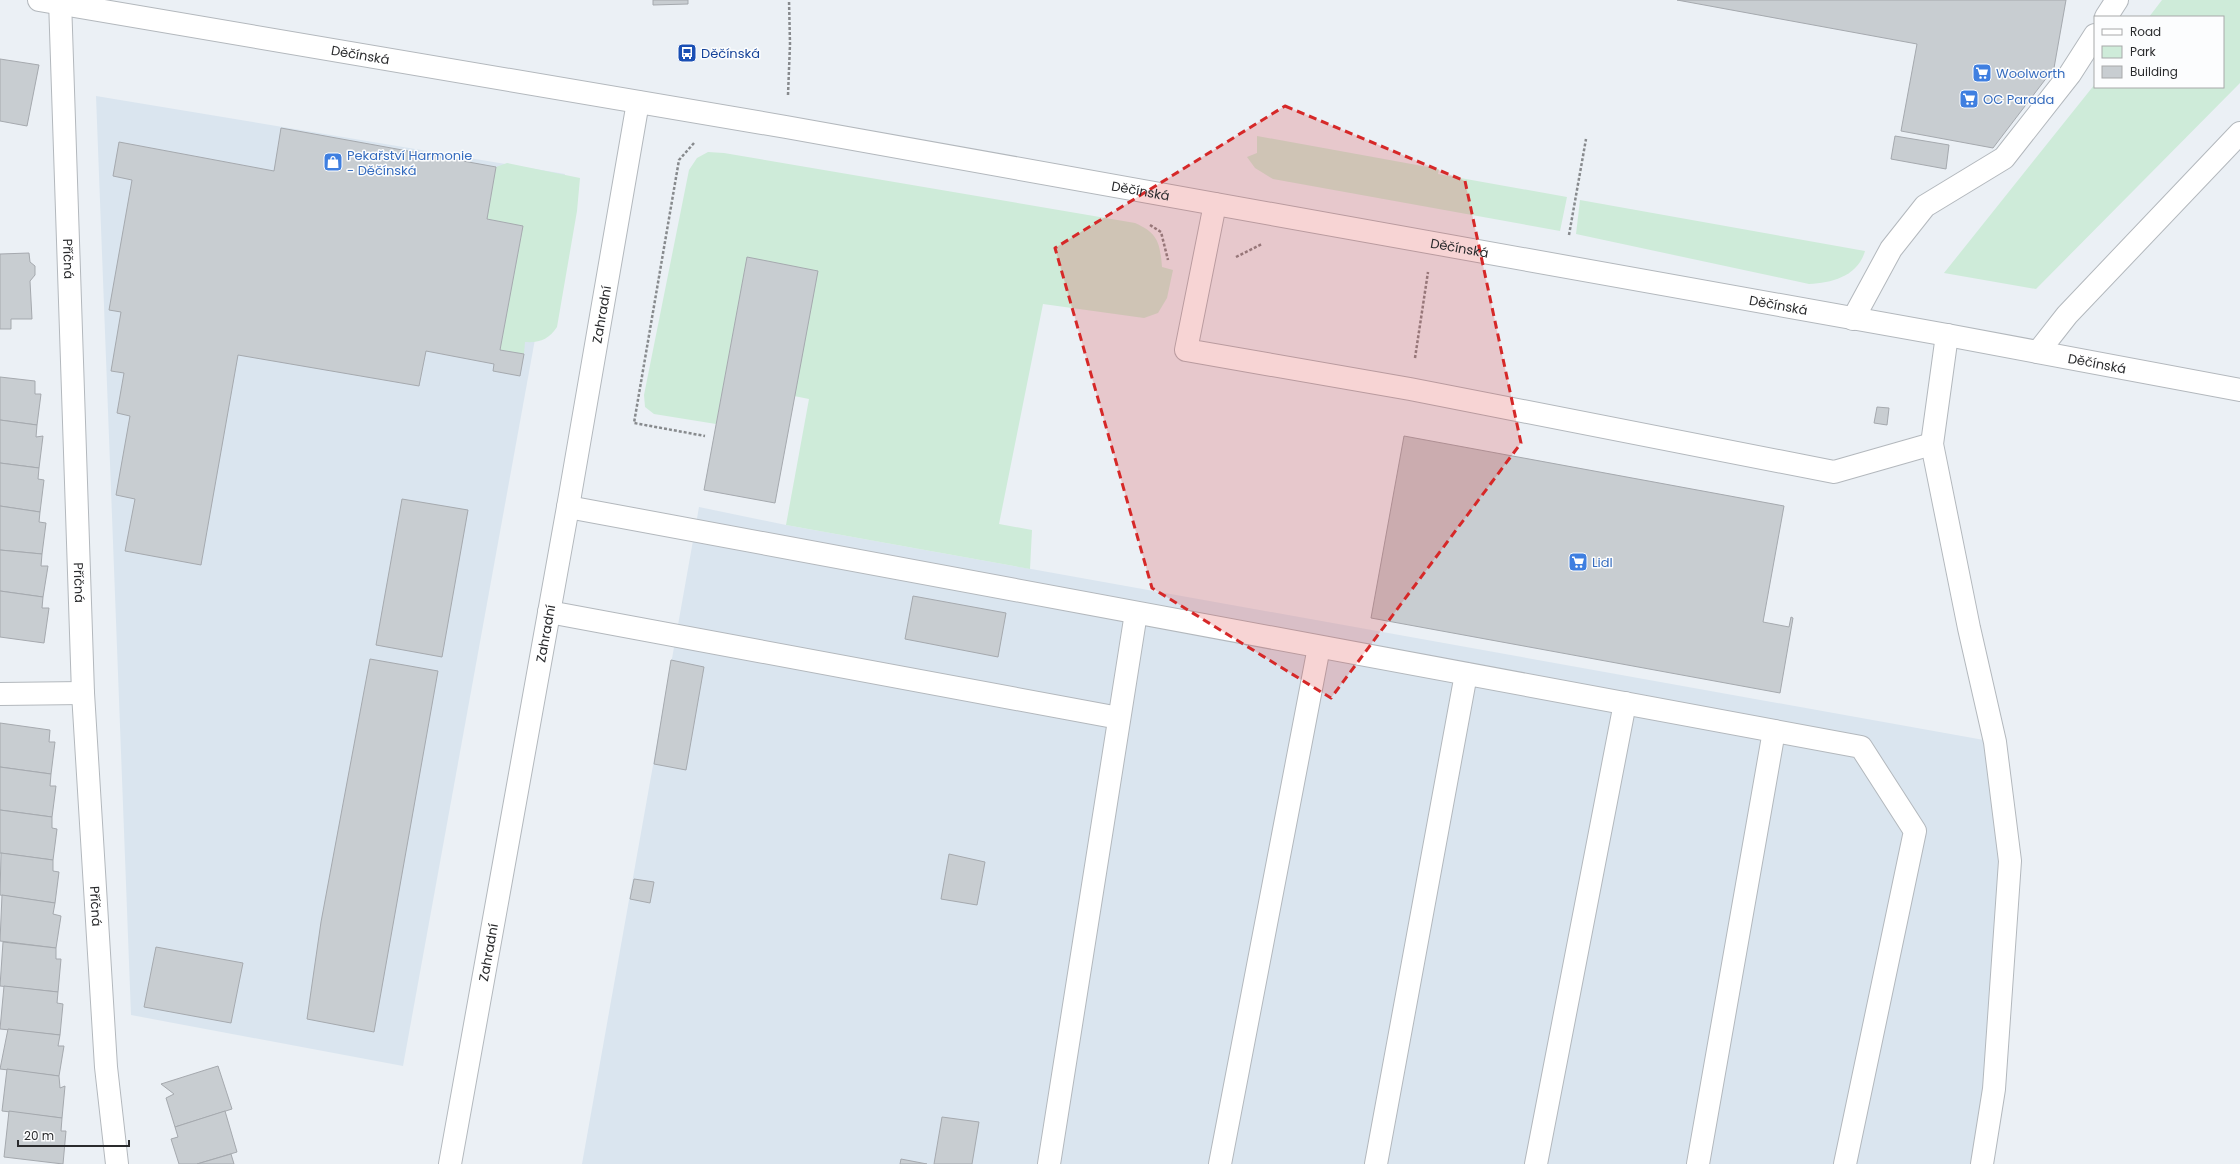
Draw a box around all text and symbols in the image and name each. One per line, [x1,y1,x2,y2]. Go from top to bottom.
legend [2094,16,2224,88]
text: Road [2130,23,2161,40]
street label: Děčínská [330,41,391,69]
bus stop icon: Děčínská [676,42,698,64]
text: Park [2130,43,2157,60]
place label: Děčínská [701,44,760,63]
supermarket icon: Woolworth [1971,62,1993,84]
text: Building [2130,63,2178,80]
place label: Woolworth [1996,64,2065,83]
supermarket icon: OC Parada [1958,88,1980,110]
place label: OC Parada [1983,90,2054,109]
place label: Pekařství Harmonie - Děčínská [347,146,472,180]
shop icon: Pekařství Harmonie - Děčínská [322,151,344,173]
street label: Děčínská [1110,176,1171,206]
street label: Děčínská [1429,234,1490,263]
street label: Příčná [58,238,78,279]
street label: Zahradní [587,284,616,345]
street label: Děčínská [1748,291,1809,320]
street label: Děčínská [2066,349,2128,378]
supermarket icon: Lidl [1567,551,1589,573]
place label: Lidl [1592,553,1613,572]
street label: Příčná [69,562,89,603]
street label: Zahradní [531,603,560,664]
street label: Příčná [85,885,106,927]
street label: Zahradní [474,922,503,983]
scale bar [18,1122,129,1148]
text: 20 m [24,1127,54,1144]

